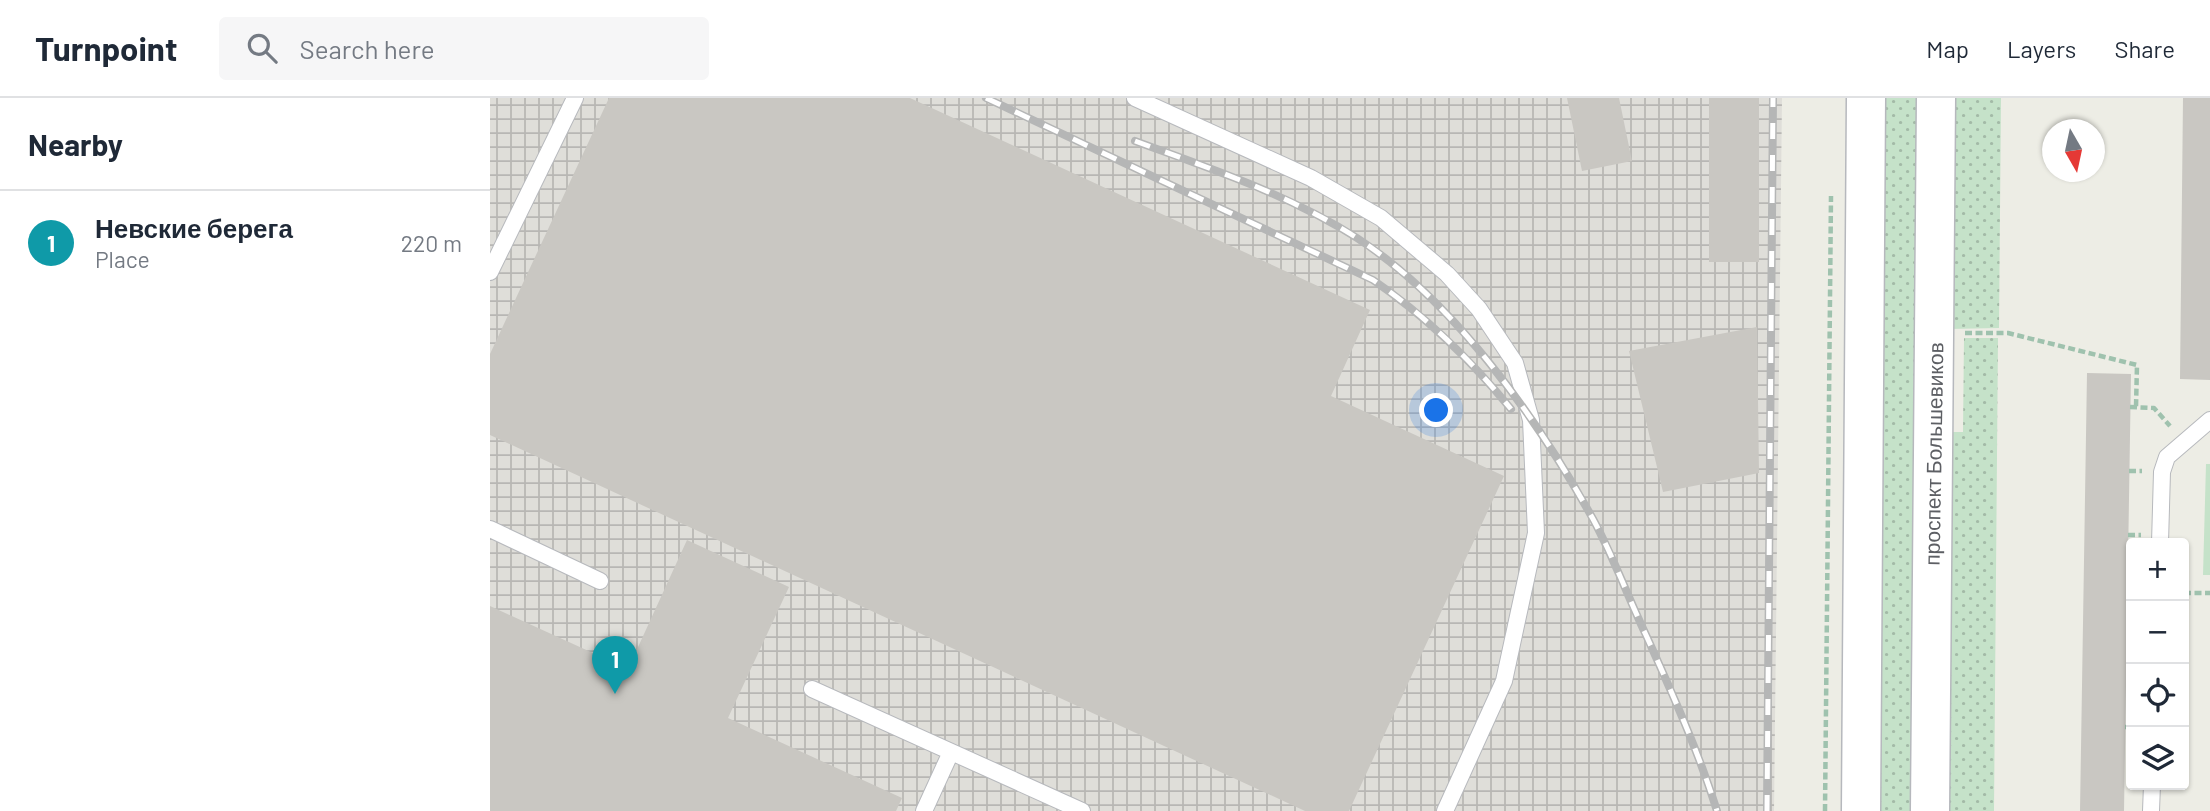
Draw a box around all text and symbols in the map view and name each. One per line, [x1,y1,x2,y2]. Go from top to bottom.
search box [219,17,709,80]
text: Turnpoint [35,28,177,68]
icon: search [243,29,281,67]
text: Search here [299,33,435,64]
text: Map [1926,34,1969,63]
text: Layers [2007,34,2076,63]
text: Share [2114,34,2175,63]
north arrow [2042,119,2105,182]
text: Nearby [28,126,123,162]
text: Невские берега [95,212,293,243]
text: 1 [47,229,55,257]
text: 220 m [401,229,462,257]
text: Place [95,245,150,273]
street label: проспект Большевиков [1919,342,1947,566]
your location [1419,393,1453,427]
map controls [2126,538,2189,790]
button: + [2126,538,2189,601]
button: − [2126,601,2189,664]
pin: 1 [592,636,638,694]
button: locate [2126,664,2189,727]
button: layers [2126,727,2189,790]

